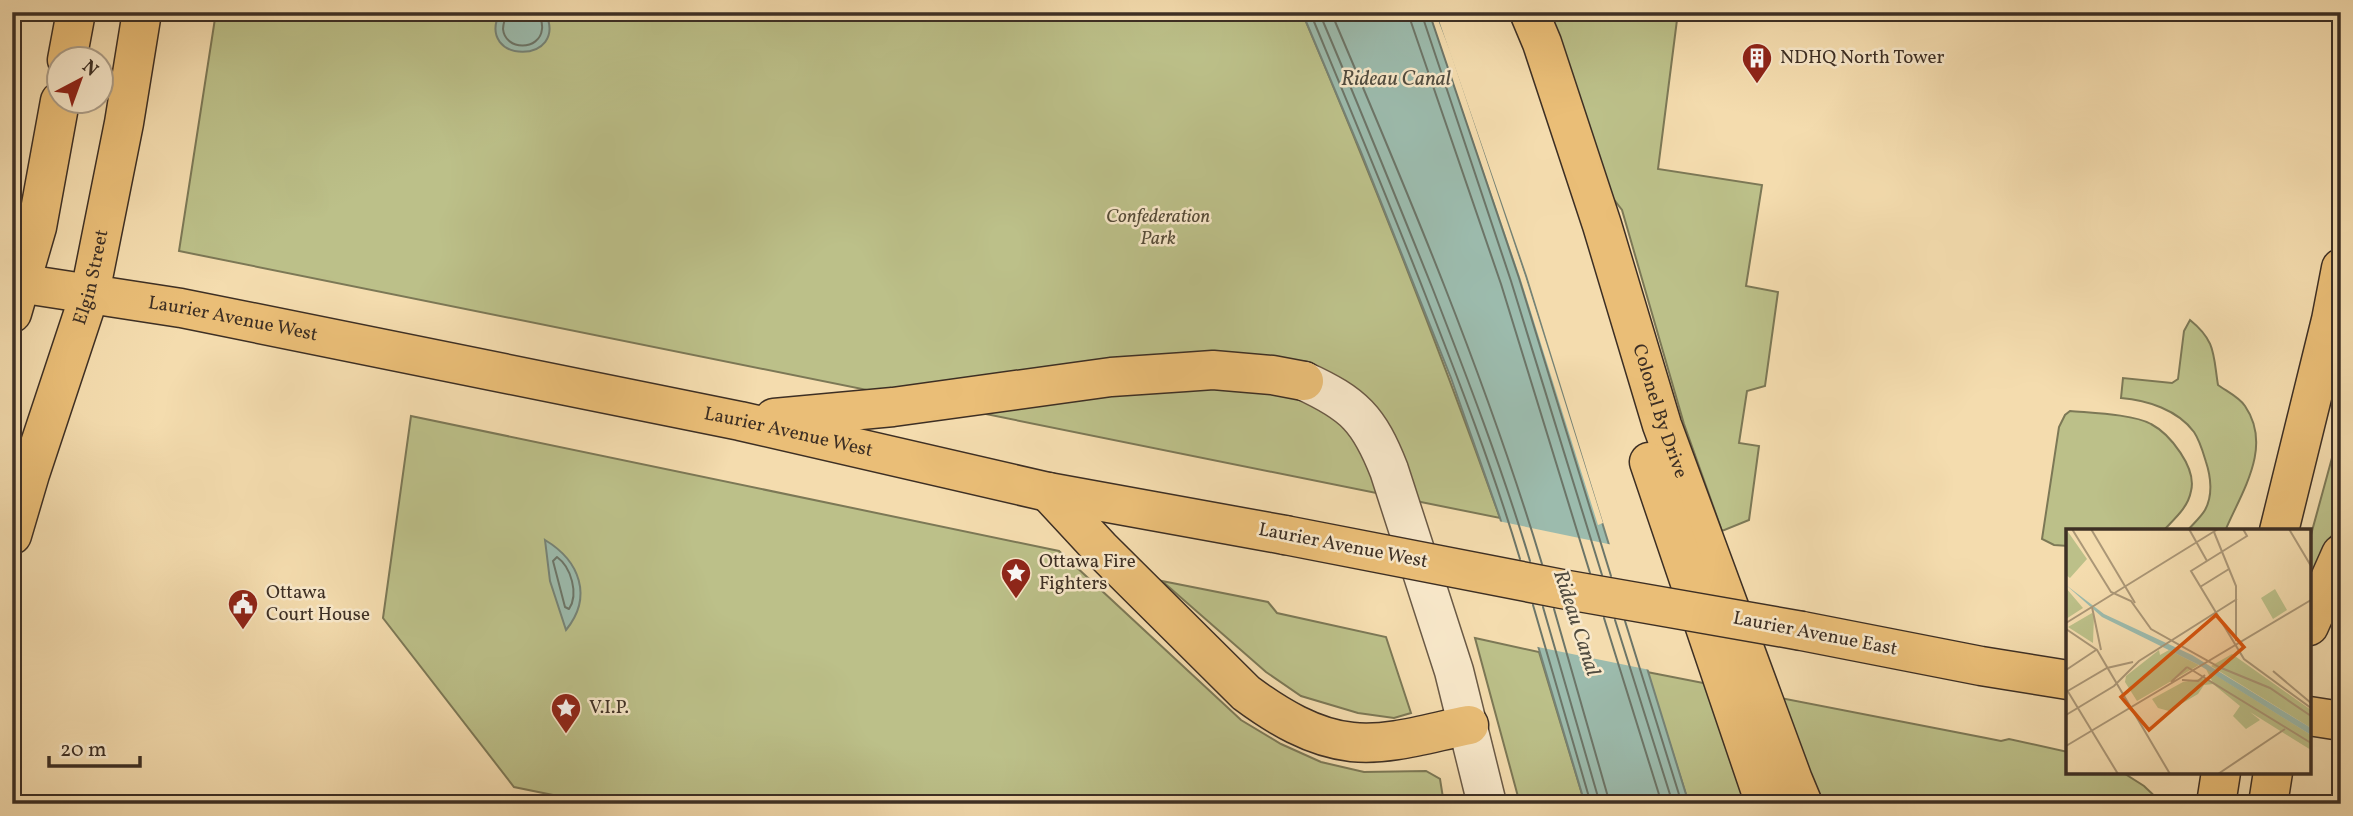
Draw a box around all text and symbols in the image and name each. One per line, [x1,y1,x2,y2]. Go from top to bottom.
building icon: NDHQ North Tower [1740,41,1774,85]
place label: NDHQ North Tower [1780,45,1945,71]
north arrow [46,46,116,116]
text: N [76,54,104,83]
water label: Rideau Canal [1341,65,1451,94]
park label: Confederation Park [1106,204,1210,252]
street label: Elgin Street [67,227,115,328]
street label: Laurier Avenue West [146,290,320,348]
street label: Colonel By Drive [1625,341,1694,482]
street label: Laurier Avenue West [702,401,876,464]
street label: Laurier Avenue West [1256,517,1430,575]
inset map [2066,529,2311,774]
place label: Ottawa Fire Fighters [1039,549,1136,597]
place icon: Ottawa Fire Fighters [999,556,1033,600]
water label: Rideau Canal [1545,566,1607,680]
place label: Ottawa Court House [266,580,370,628]
public building icon: Ottawa Court House [226,587,260,631]
street label: Laurier Avenue East [1731,605,1900,663]
place icon: V.I.P. [549,691,583,735]
place label: V.I.P. [589,695,629,721]
scale bar [49,725,140,769]
text: 20 m [60,736,106,765]

